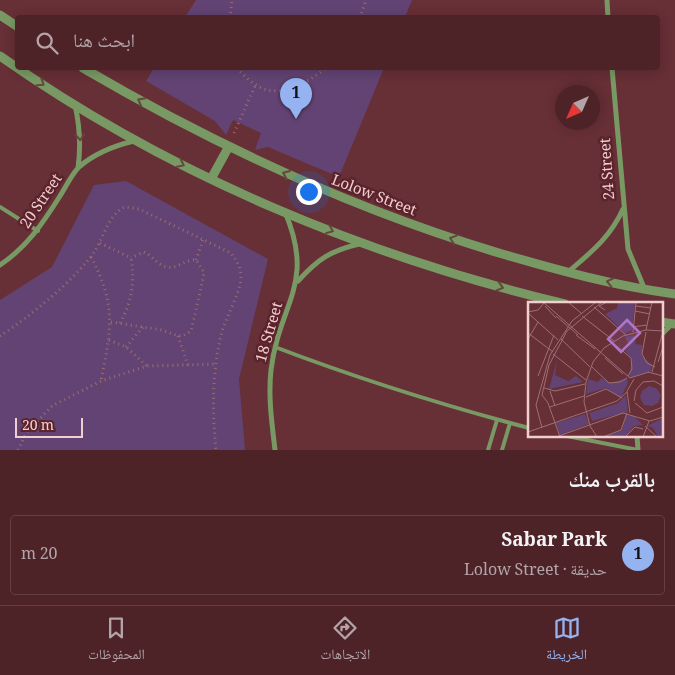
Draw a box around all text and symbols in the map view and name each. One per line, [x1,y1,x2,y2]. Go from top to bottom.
search box [15,15,660,70]
text: ابحث هنا [73,27,135,59]
icon: search [33,29,61,57]
one-way arrow [35,77,44,86]
pin: 1 [280,78,312,119]
north arrow [555,85,600,130]
one-way arrow [137,97,146,107]
one-way arrow [75,133,86,141]
street label: 24 Street [594,137,624,201]
one-way arrow [176,158,185,168]
street label: 20 Street [15,169,71,235]
street label: Lolow Street [327,169,420,225]
one-way arrow [282,170,291,180]
your location [296,179,322,205]
one-way arrow [325,224,334,234]
one-way arrow [450,235,458,245]
one-way arrow [605,278,614,288]
one-way arrow [496,282,504,292]
street label: 18 Street [250,299,292,366]
inset map [528,302,662,438]
scale bar [15,415,82,438]
text: 20 m [22,415,54,439]
text: بالقرب منك [568,465,655,500]
text: Sabar Park [501,526,607,558]
text: 20 m [21,542,58,569]
text: 1 [634,542,642,569]
text: حديقة · Lolow Street [464,558,607,585]
tab: المحفوظات [88,614,145,668]
tab: الاتجاهات [321,614,370,668]
tab: الخريطة [546,614,587,668]

